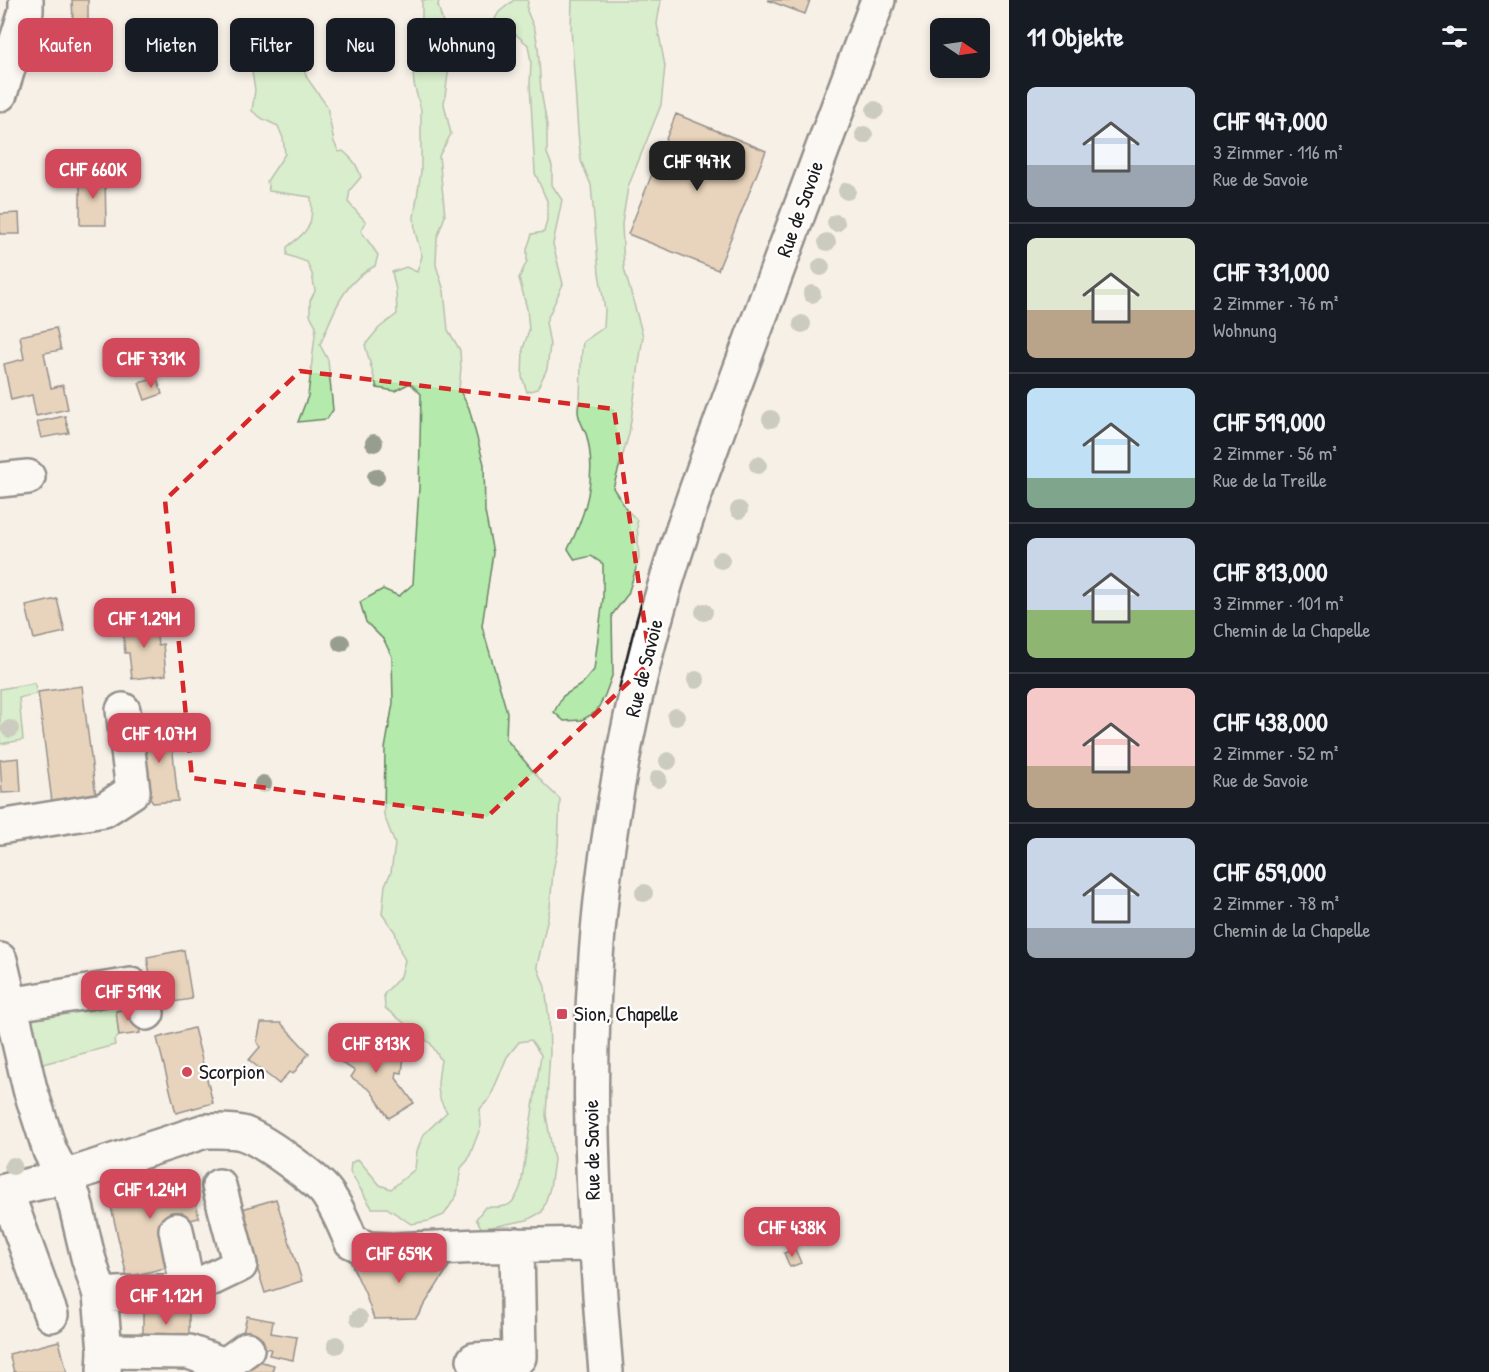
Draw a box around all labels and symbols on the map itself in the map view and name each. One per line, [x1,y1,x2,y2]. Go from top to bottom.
north arrow [930,18,990,78]
pin: CHF 947K [635,141,759,192]
pin: CHF 660K [31,149,155,200]
street label: Rue de Savoie [769,157,830,261]
pin: CHF 731K [89,338,213,389]
pin: CHF 1.29M [75,598,213,649]
street label: Rue de Savoie [617,616,670,720]
pin: CHF 1.07M [90,713,228,764]
pin: CHF 519K [66,971,190,1022]
place label: Sion, Chapelle [574,999,679,1028]
marker: Sion, Chapelle [555,1007,569,1021]
pin: CHF 813K [314,1023,438,1074]
place label: Scorpion [199,1057,265,1086]
marker: Scorpion [180,1065,194,1079]
street label: Rue de Savoie [576,1100,607,1200]
pin: CHF 1.24M [81,1169,219,1220]
pin: CHF 438K [730,1207,854,1258]
pin: CHF 659K [337,1233,461,1284]
pin: CHF 1.12M [97,1275,235,1326]

